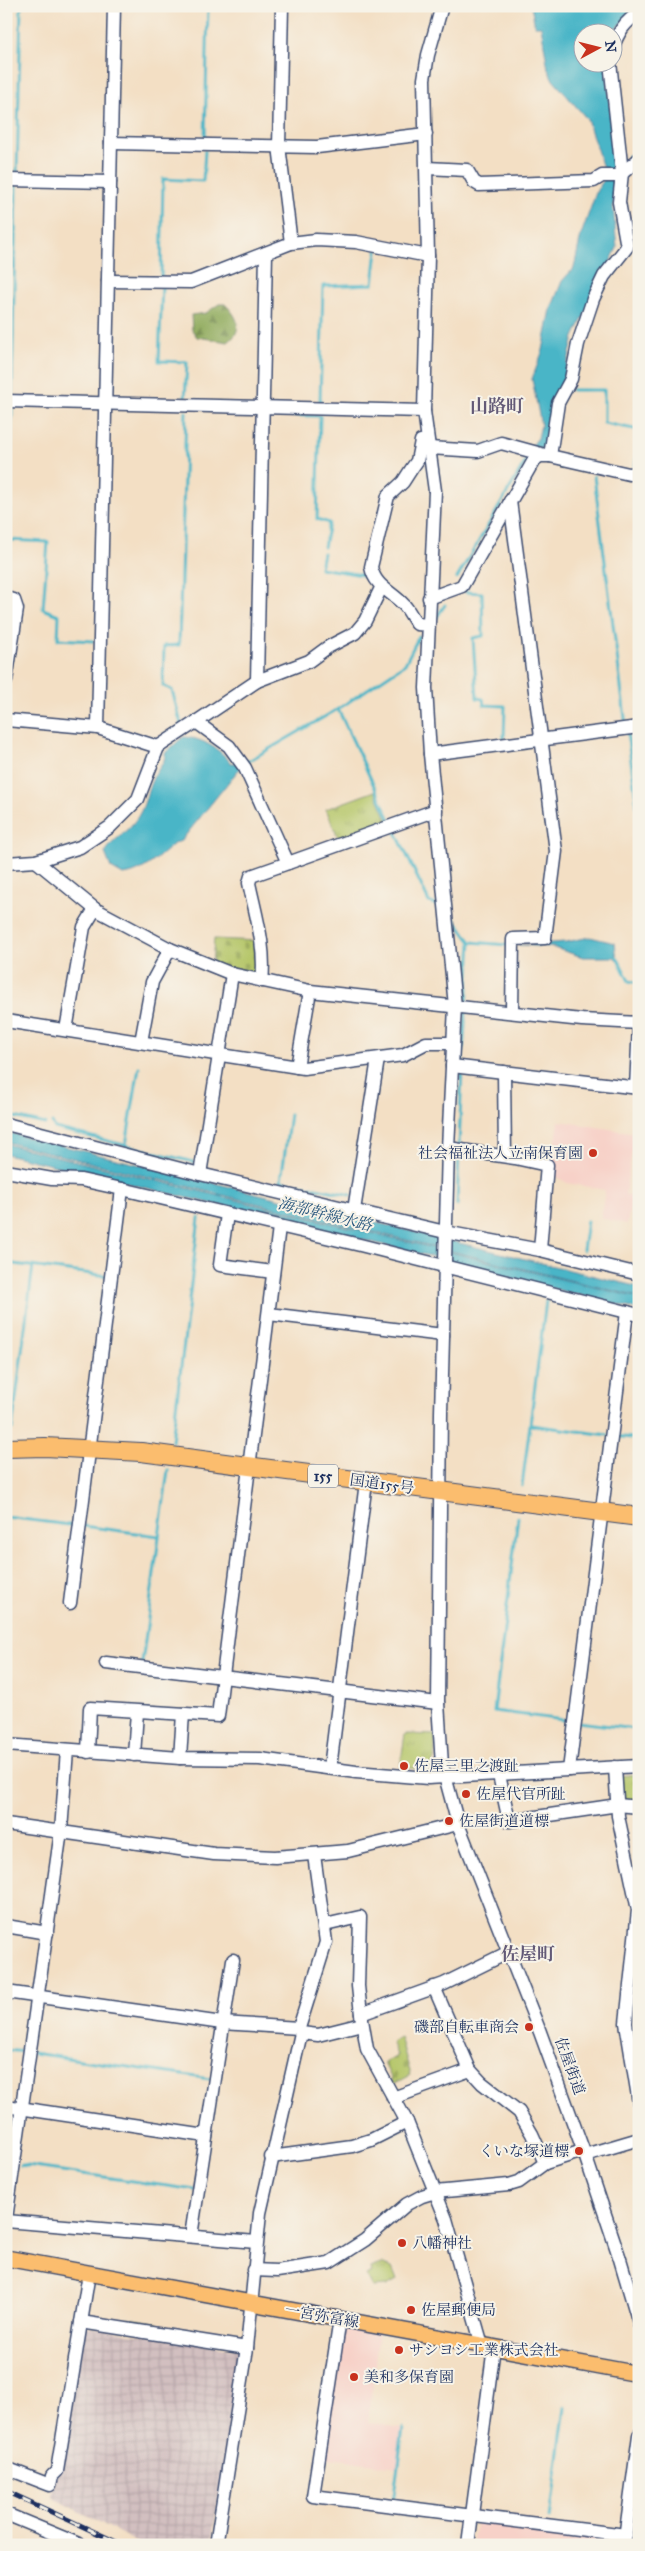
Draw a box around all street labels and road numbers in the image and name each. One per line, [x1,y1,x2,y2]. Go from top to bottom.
road number: 155 [308,1464,338,1488]
street label: 国道155号 [349,1471,415,1497]
street label: 佐屋街道 [551,2035,589,2097]
street label: 一宮弥富線 [283,2301,361,2331]

